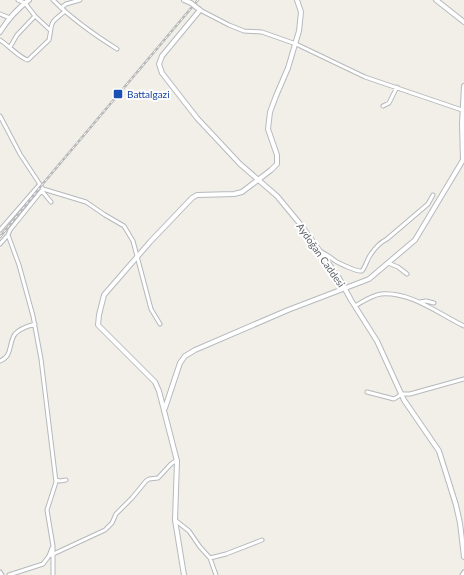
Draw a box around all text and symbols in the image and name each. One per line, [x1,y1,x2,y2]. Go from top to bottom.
marker: Battalgazi [112,88,124,100]
place label: Battalgazi [127,88,170,100]
street label: Aydoğan Caddesi [294,221,348,289]

